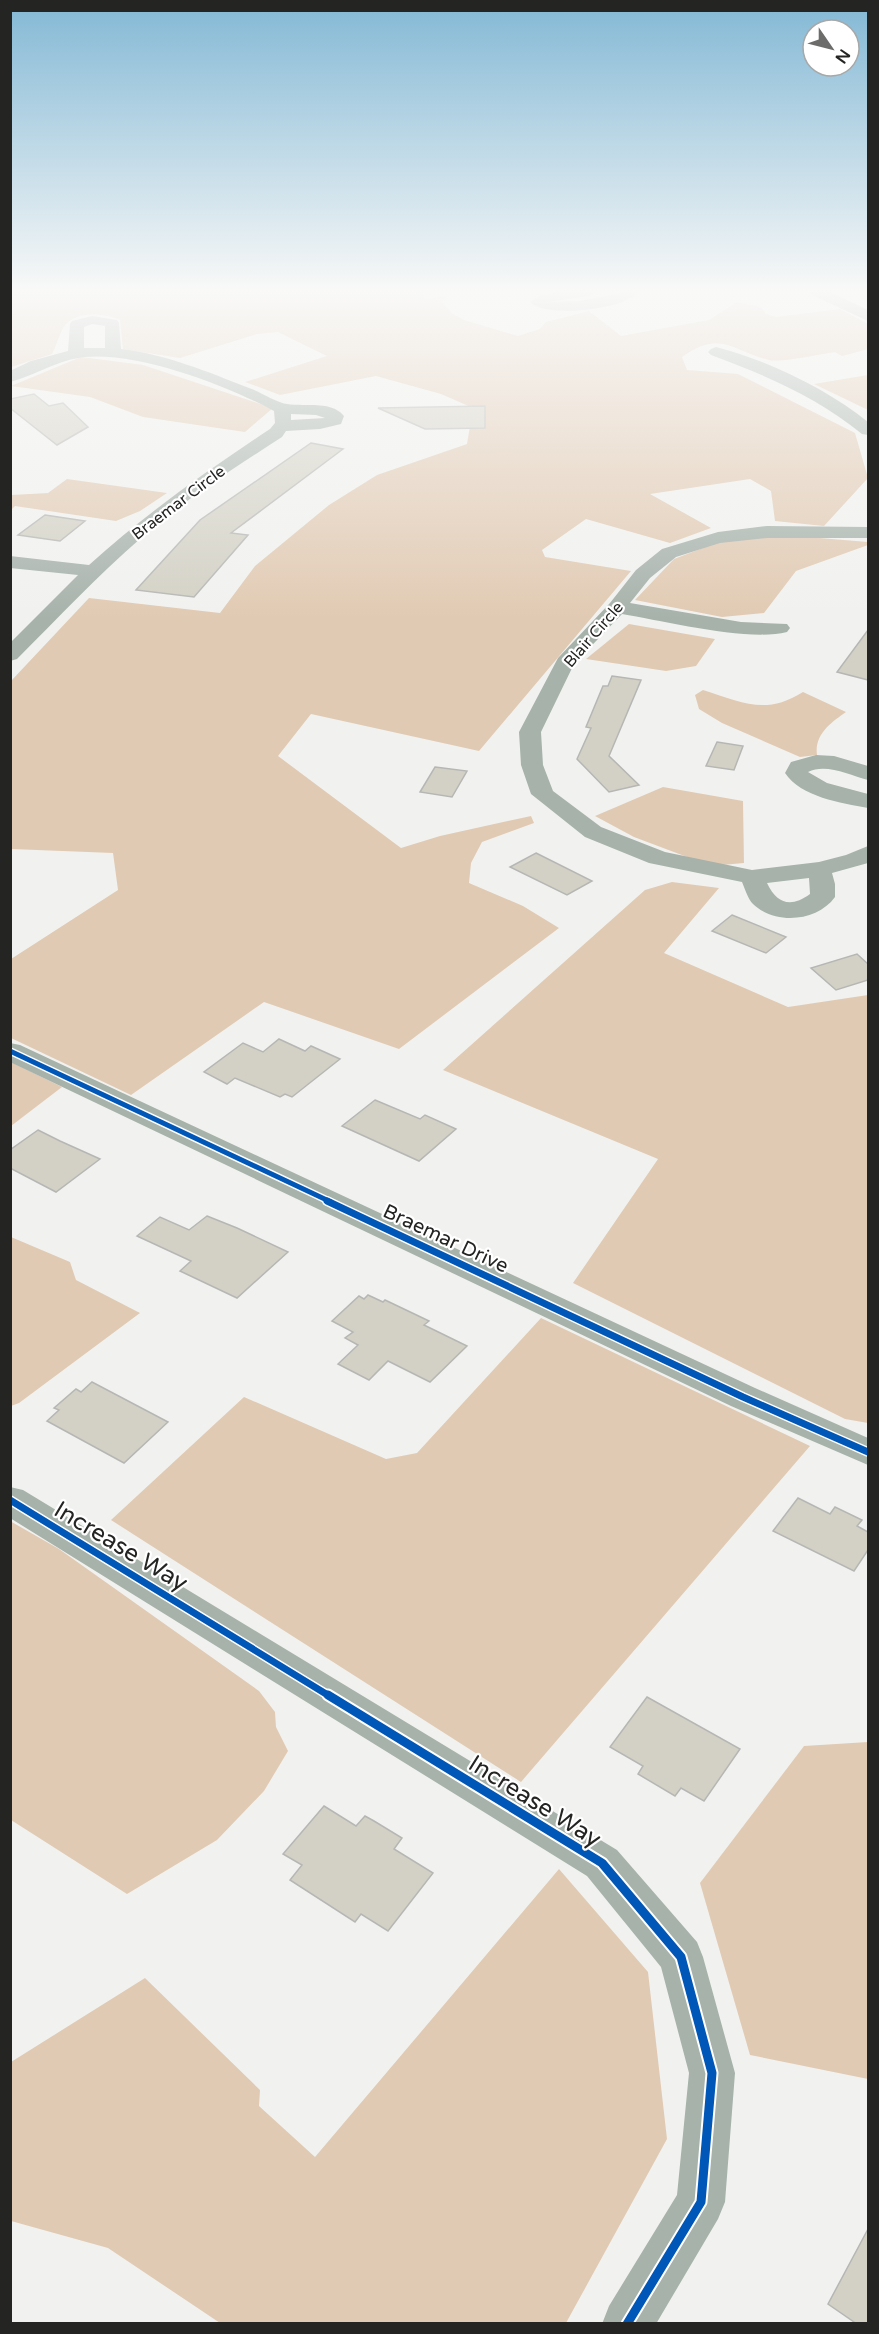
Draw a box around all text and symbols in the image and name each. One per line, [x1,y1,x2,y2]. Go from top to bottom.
north arrow [801,18,861,78]
text: N [831,45,854,67]
street label: Braemar Circle [128,461,229,544]
street label: Blair Circle [560,598,628,672]
street label: Braemar Drive [379,1199,512,1278]
street label: Increase Way [49,1495,193,1598]
street label: Increase Way [463,1749,606,1854]

